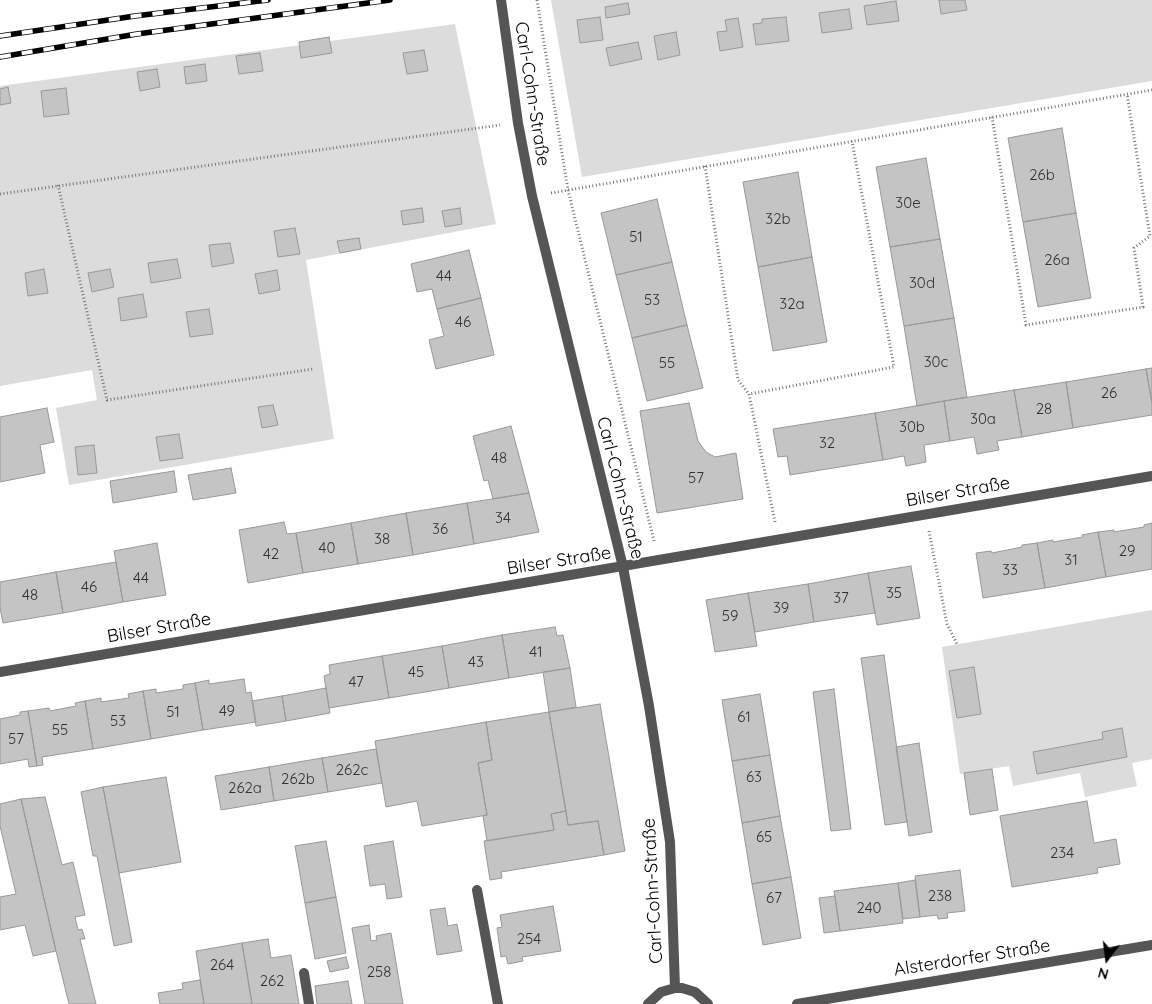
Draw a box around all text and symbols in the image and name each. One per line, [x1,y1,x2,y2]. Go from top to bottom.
street label: Carl-Cohn-Straße [510,20,554,168]
house number: 26b [1029,166,1055,184]
house number: 30e [895,194,921,212]
house number: 32b [765,210,791,228]
house number: 51 [629,228,643,246]
house number: 26a [1044,251,1070,269]
house number: 44 [436,267,452,285]
house number: 30d [909,274,935,292]
house number: 53 [644,291,660,309]
house number: 32a [779,295,805,313]
house number: 46 [455,313,471,331]
house number: 30c [924,353,948,371]
house number: 55 [659,354,675,372]
house number: 26 [1101,384,1117,402]
house number: 28 [1036,400,1052,418]
house number: 30a [970,410,996,428]
street label: Carl-Cohn-Straße [592,415,648,561]
house number: 30b [899,418,925,436]
house number: 32 [819,434,835,452]
house number: 48 [491,449,507,467]
house number: 57 [688,469,704,487]
street label: Bilser Straße [904,472,1012,512]
house number: 34 [495,509,511,527]
house number: 36 [432,520,448,538]
house number: 38 [374,530,390,548]
house number: 40 [319,539,335,557]
street label: Bilser Straße [505,542,613,580]
house number: 29 [1119,542,1135,560]
house number: 42 [263,545,279,563]
house number: 31 [1064,551,1078,569]
house number: 33 [1002,561,1018,579]
house number: 44 [133,569,149,587]
house number: 46 [81,578,97,596]
house number: 35 [886,584,902,602]
house number: 48 [22,586,38,604]
house number: 37 [833,589,849,607]
house number: 39 [773,599,789,617]
house number: 59 [722,607,738,625]
street label: Bilser Straße [105,608,213,648]
house number: 41 [529,643,543,661]
house number: 43 [468,653,484,671]
house number: 45 [408,663,424,681]
house number: 47 [348,673,364,691]
house number: 49 [219,702,235,720]
house number: 51 [166,703,180,721]
house number: 61 [737,708,751,726]
house number: 53 [110,712,126,730]
house number: 55 [52,721,68,739]
house number: 57 [8,730,24,748]
house number: 262c [336,761,368,779]
house number: 63 [746,768,762,786]
house number: 262b [281,770,315,788]
house number: 262a [228,779,262,797]
street label: Carl-Cohn-Straße [638,818,668,964]
house number: 65 [756,828,772,846]
house number: 234 [1050,844,1074,862]
house number: 238 [928,887,952,905]
house number: 67 [766,889,782,907]
house number: 240 [857,899,881,917]
house number: 254 [517,930,541,948]
north arrow [1082,934,1132,984]
street label: Alsterdorfer Straße [892,935,1052,981]
house number: 264 [210,956,234,974]
house number: 258 [367,963,391,981]
text: N [1096,963,1110,984]
house number: 262 [260,972,284,990]

